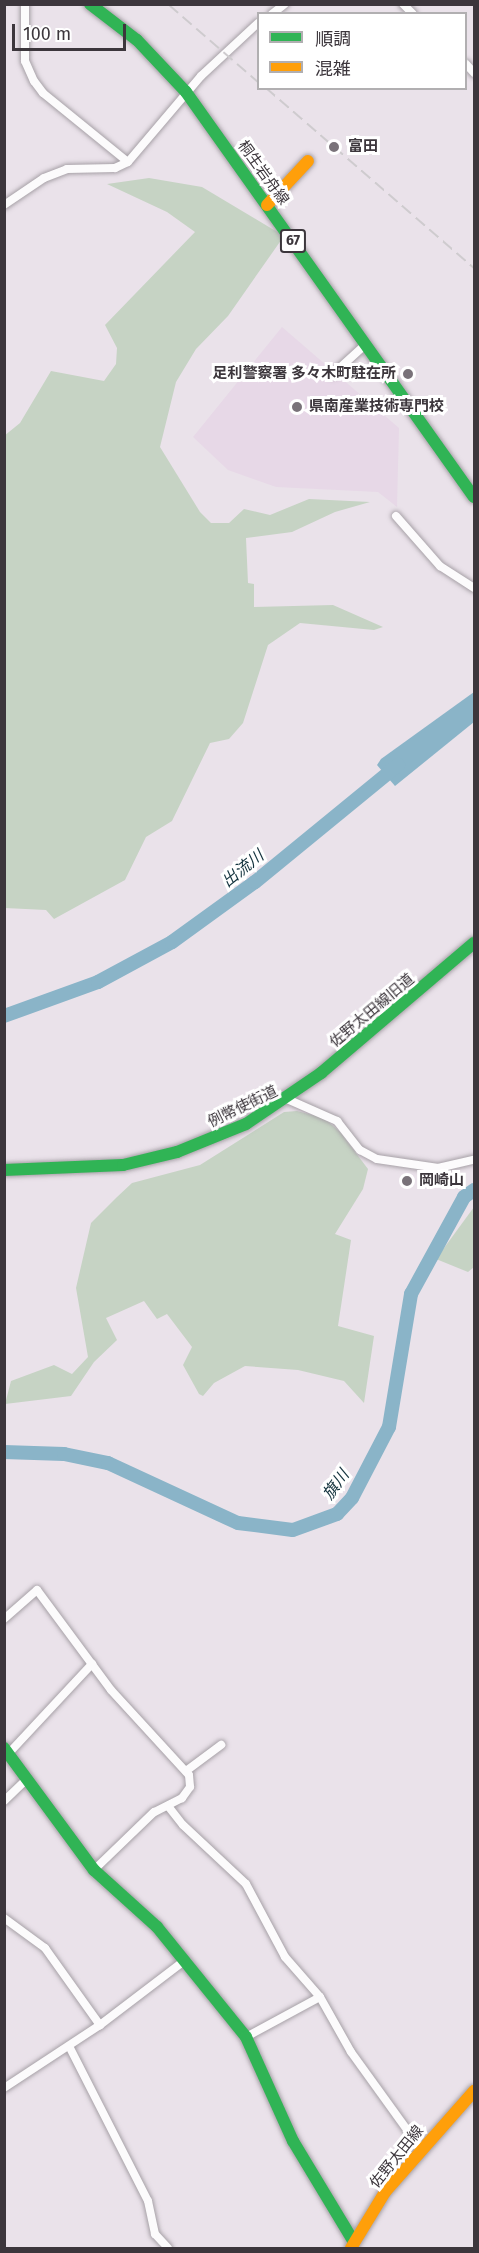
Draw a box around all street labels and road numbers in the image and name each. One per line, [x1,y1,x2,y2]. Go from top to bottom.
street label: 桐生岩舟線 [234,137,292,209]
road number: 67 [280,230,306,252]
street label: 佐野太田線旧道 [326,970,418,1052]
street label: 例幣使街道 [205,1082,281,1132]
street label: 佐野太田線 [366,2122,428,2192]

